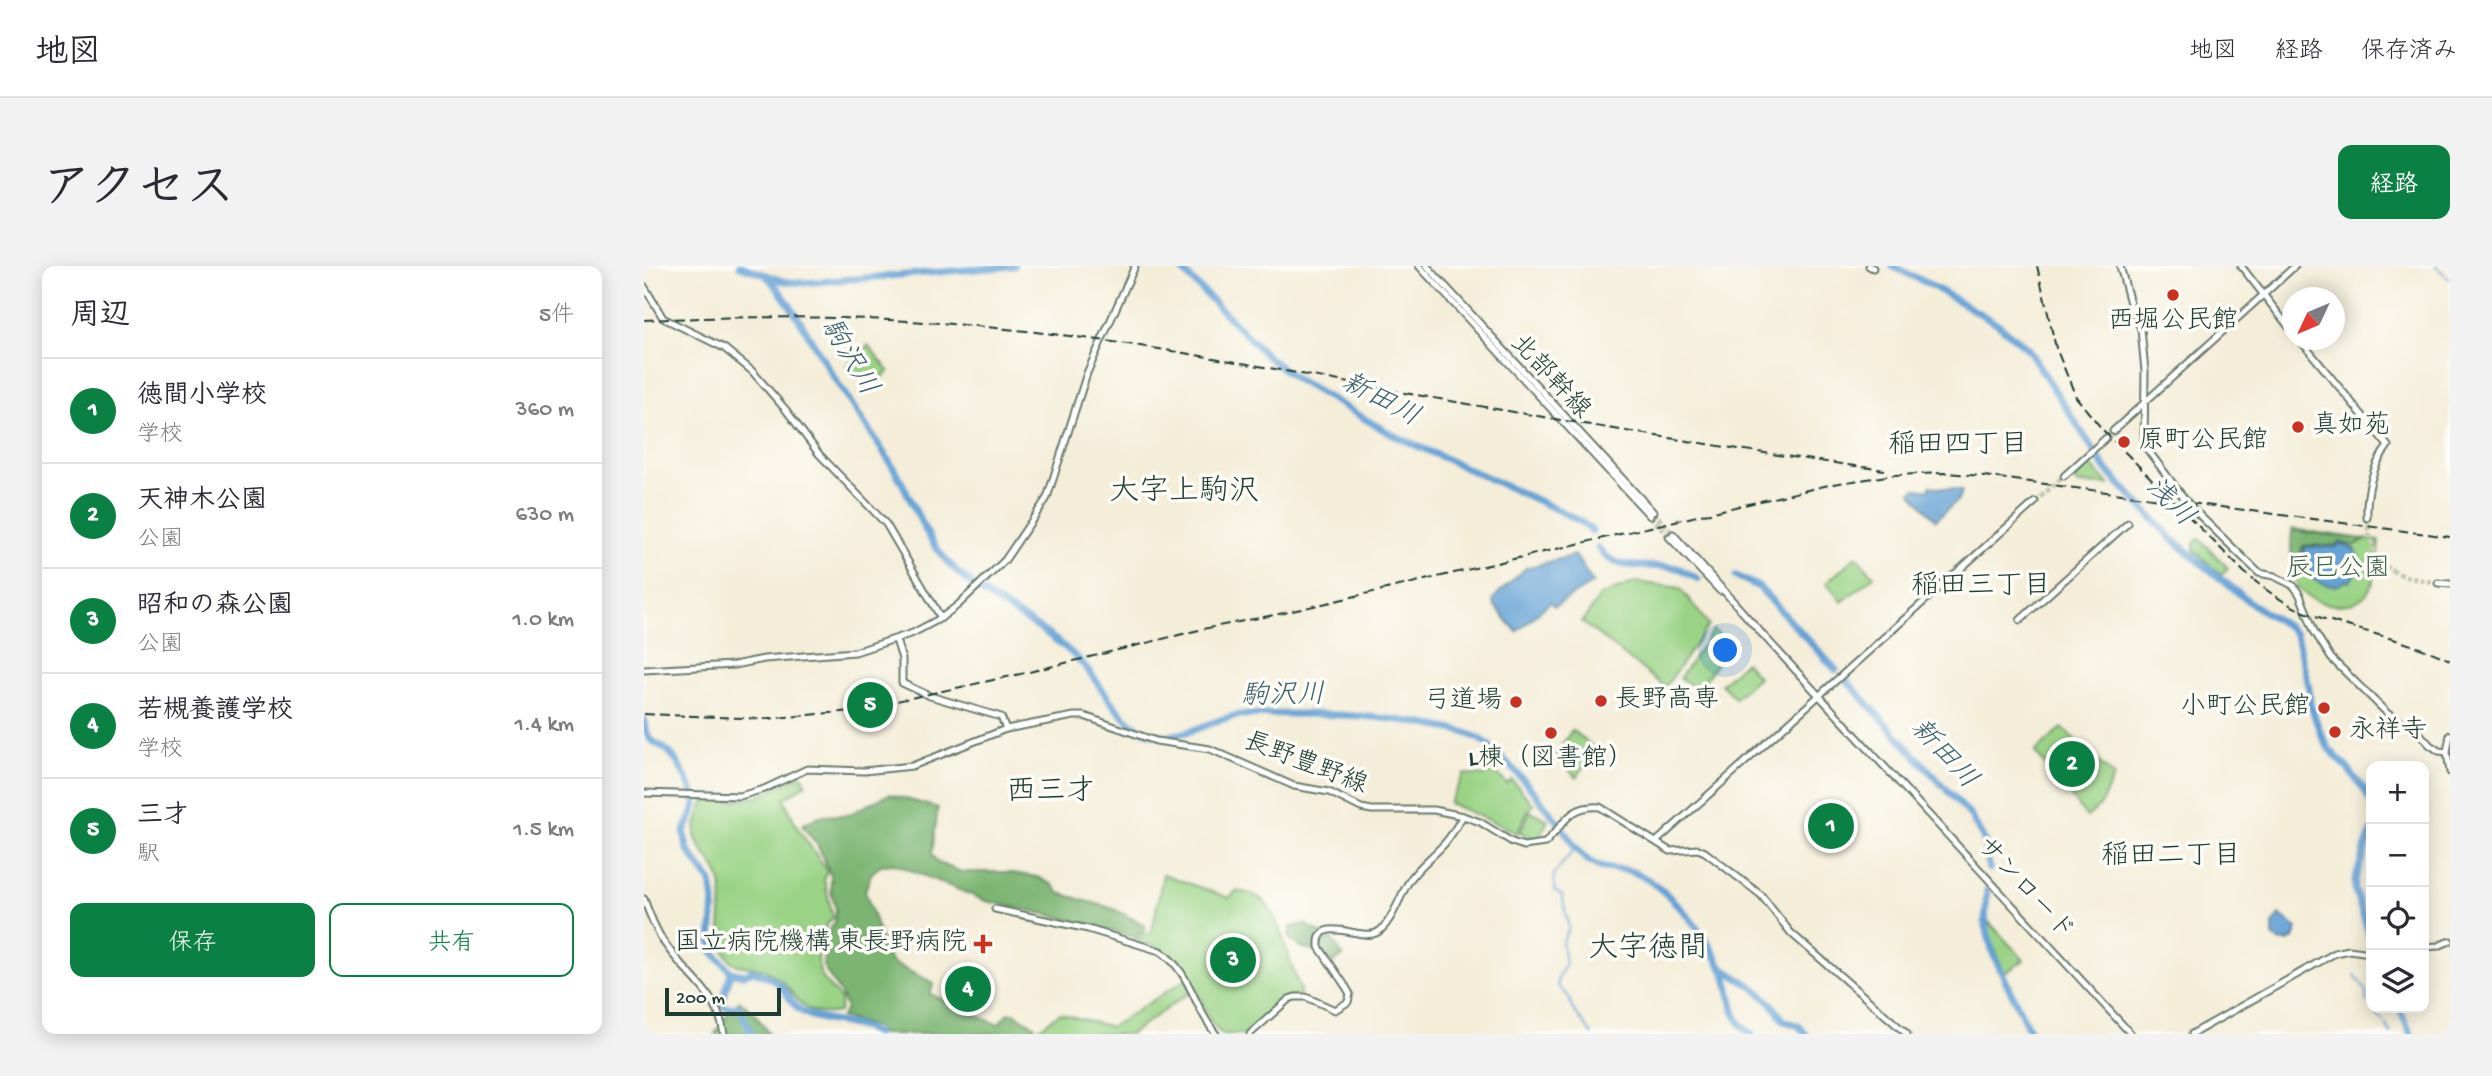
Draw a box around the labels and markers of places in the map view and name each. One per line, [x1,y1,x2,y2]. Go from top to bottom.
marker: 西堀公民館 [2165,287,2181,303]
place label: 西堀公民館 [2108,306,2238,338]
place label: 真如苑 [2312,410,2390,443]
marker: 真如苑 [2290,419,2306,435]
place label: 原町公民館 [2138,426,2268,458]
marker: 原町公民館 [2116,434,2132,450]
pin: 5 [847,679,893,731]
place label: 長野高専 [1615,684,1719,717]
place label: 弓道場 [1424,686,1502,718]
place label: 小町公民館 [2180,692,2310,724]
marker: 長野高専 [1593,693,1609,709]
marker: 弓道場 [1508,694,1524,710]
marker: 小町公民館 [2316,700,2332,716]
place label: 永祥寺 [2349,715,2427,748]
marker: 永祥寺 [2327,724,2343,740]
marker: L棟（図書館） [1543,725,1559,741]
pin: 2 [2049,738,2095,790]
place label: L棟（図書館） [1468,743,1634,776]
pin: 1 [1808,800,1854,852]
place label: 国立病院機構 東長野病院 [675,927,967,960]
marker: 国立病院機構 東長野病院 [973,934,993,954]
pin: 3 [1210,934,1256,986]
pin: 4 [945,963,991,1015]

